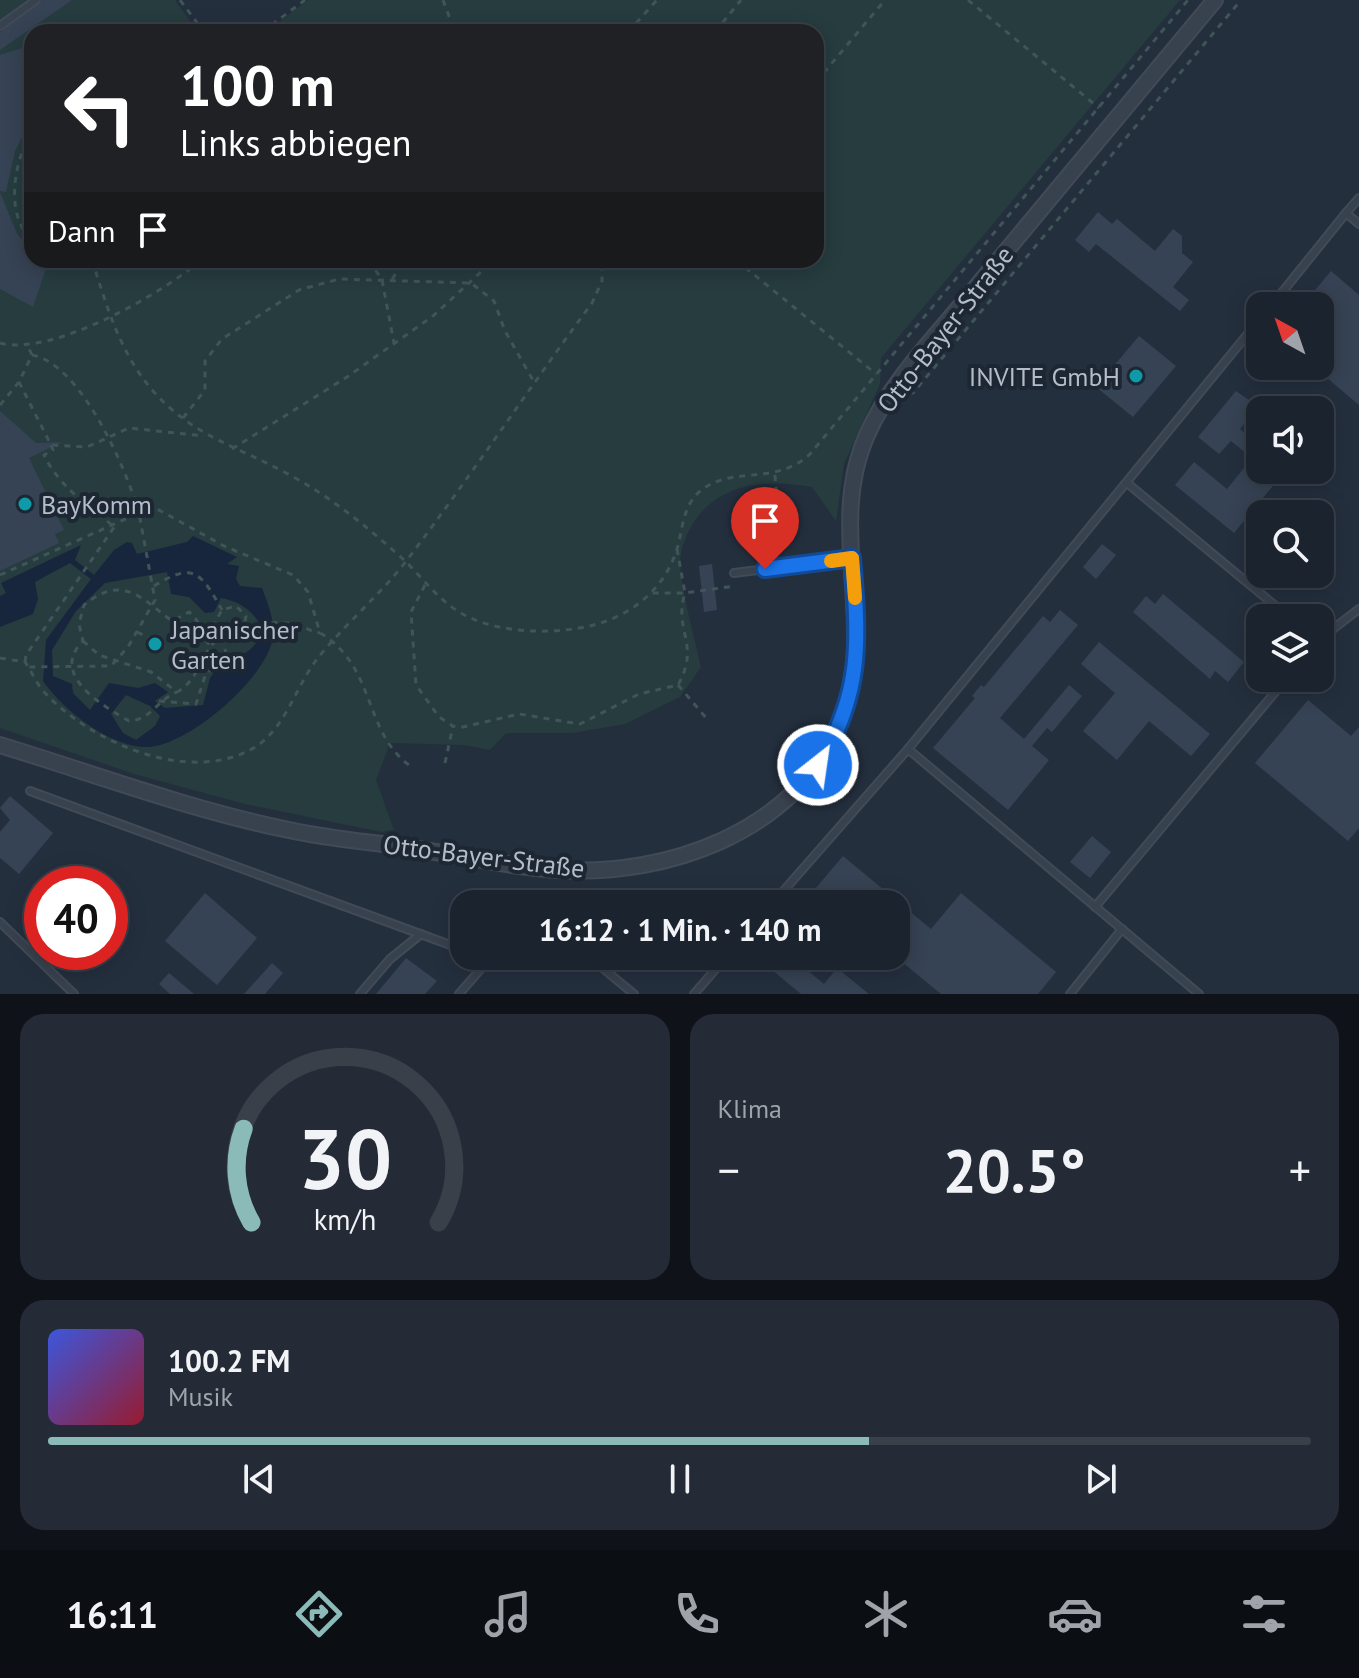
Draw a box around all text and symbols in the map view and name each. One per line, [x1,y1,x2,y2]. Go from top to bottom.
text: 100 m [180,49,335,121]
icon: left [48,56,152,160]
text: Links abbiegen [180,119,412,166]
icon: arrive [131,208,175,252]
text: Dann [48,211,115,250]
street label: Otto-Bayer-Straße [870,239,1020,419]
north arrow [1246,292,1334,380]
map controls [1246,292,1334,692]
place label: INVITE GmbH [969,360,1120,393]
marker: INVITE GmbH [1127,367,1145,385]
button: sound [1246,396,1334,484]
pin [731,487,799,569]
place label: BayKomm [41,488,152,521]
marker: BayKomm [16,495,34,513]
icon: arrive [743,499,787,543]
button: search [1246,500,1334,588]
button: layers [1246,604,1334,692]
place label: Japanischer Garten [170,613,299,676]
marker: Japanischer Garten [146,635,164,653]
position arrow [776,723,860,807]
street label: Otto-Bayer-Straße [381,827,587,885]
speed limit sign: 40 [24,866,128,970]
text: 16:12 · 1 Min. · 140 m [539,910,821,949]
text: Klima [718,1092,782,1125]
text: 30 [298,1104,392,1212]
text: 20.5° [943,1131,1086,1209]
text: − [718,1141,740,1198]
text: + [1289,1141,1311,1198]
text: km/h [313,1201,376,1238]
text: 100.2 FM [168,1341,290,1380]
text: Musik [168,1380,233,1413]
icon: previous [237,1457,281,1501]
icon: pause [658,1457,702,1501]
icon: next [1079,1457,1123,1501]
icon: directions [291,1586,347,1642]
icon: music [480,1586,536,1642]
icon: phone [669,1586,725,1642]
icon: climate [858,1586,914,1642]
icon: car [1047,1586,1103,1642]
icon: filters [1236,1586,1292,1642]
text: 16:11 [67,1591,158,1638]

